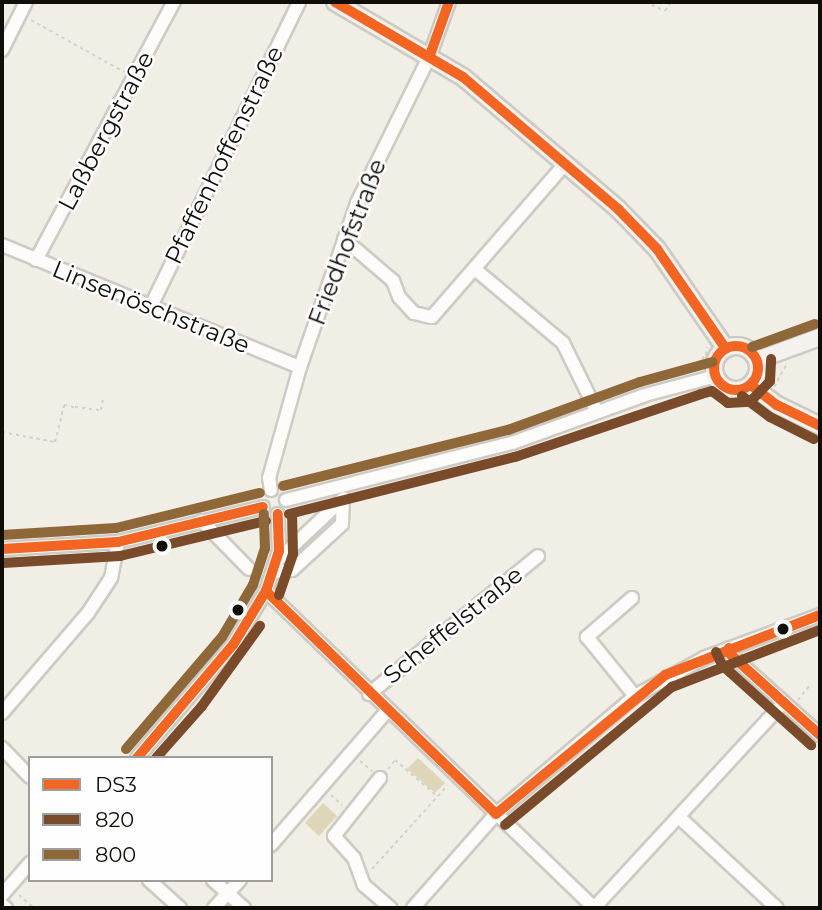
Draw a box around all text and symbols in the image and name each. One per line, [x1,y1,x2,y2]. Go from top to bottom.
street label: Pfaffenhoffenstraße [159,41,289,269]
street label: Laßbergstraße [52,47,160,215]
street label: Friedhofstraße [302,155,392,329]
street label: Linsenöschstraße [48,254,254,360]
unlabelled marker [155,539,169,553]
street label: Scheffelstraße [378,560,528,690]
unlabelled marker [231,603,245,617]
unlabelled marker [776,622,790,636]
legend [28,756,273,882]
text: DS3 [95,772,137,797]
text: 820 [95,807,134,832]
text: 800 [95,842,136,867]

